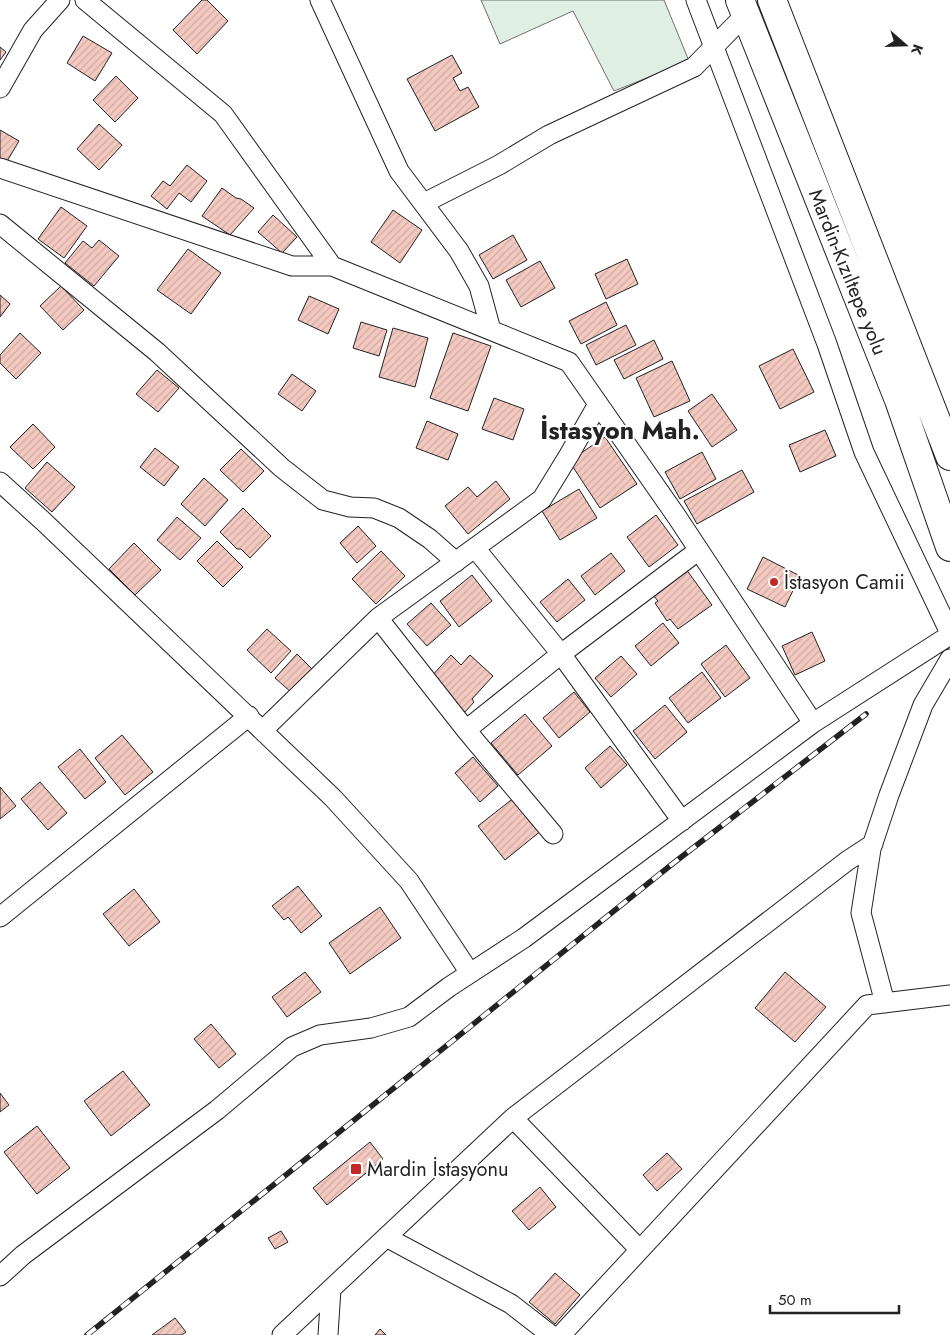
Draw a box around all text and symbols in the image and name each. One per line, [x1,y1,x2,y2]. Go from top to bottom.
north arrow [880,20,930,70]
text: K [906,41,928,58]
street label: Mardin-Kızıltepe yolu [801,185,894,360]
district label: İstasyon Mah. [540,412,700,448]
place label: İstasyon Camii [784,568,905,597]
marker: İstasyon Camii [768,576,780,588]
place label: Mardin İstasyonu [367,1155,509,1184]
marker: Mardin İstasyonu [349,1162,363,1176]
scale bar [770,1282,899,1314]
text: 50 m [778,1289,812,1311]

